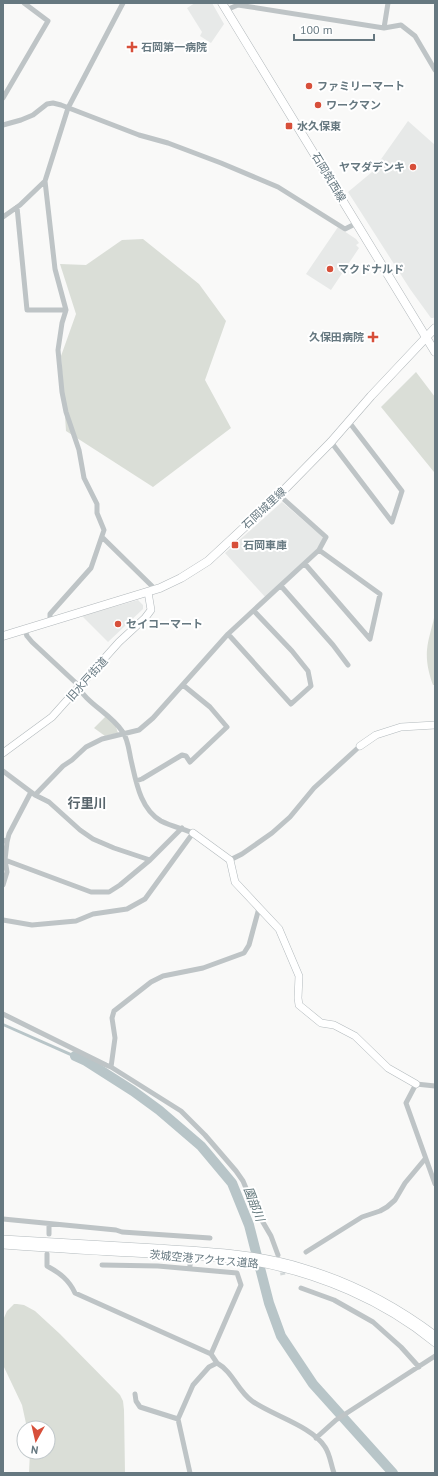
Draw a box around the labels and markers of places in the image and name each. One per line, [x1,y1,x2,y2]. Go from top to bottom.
place label: 石岡第一病院 [141,40,207,54]
marker: 石岡第一病院 [126,41,138,53]
place label: ファミリーマート [317,79,405,93]
marker: ファミリーマート [304,81,314,91]
place label: ワークマン [326,98,381,112]
marker: ワークマン [313,100,323,110]
place label: 水久保東 [297,119,341,133]
marker: 水久保東 [284,121,294,131]
place label: ヤマダデンキ [339,160,405,174]
marker: ヤマダデンキ [408,162,418,172]
place label: マクドナルド [338,262,404,276]
marker: マクドナルド [325,264,335,274]
place label: 久保田病院 [309,330,364,344]
marker: 久保田病院 [367,331,379,343]
place label: 石岡車庫 [243,538,287,552]
marker: 石岡車庫 [230,540,240,550]
place label: セイコーマート [126,617,203,631]
marker: セイコーマート [113,619,123,629]

